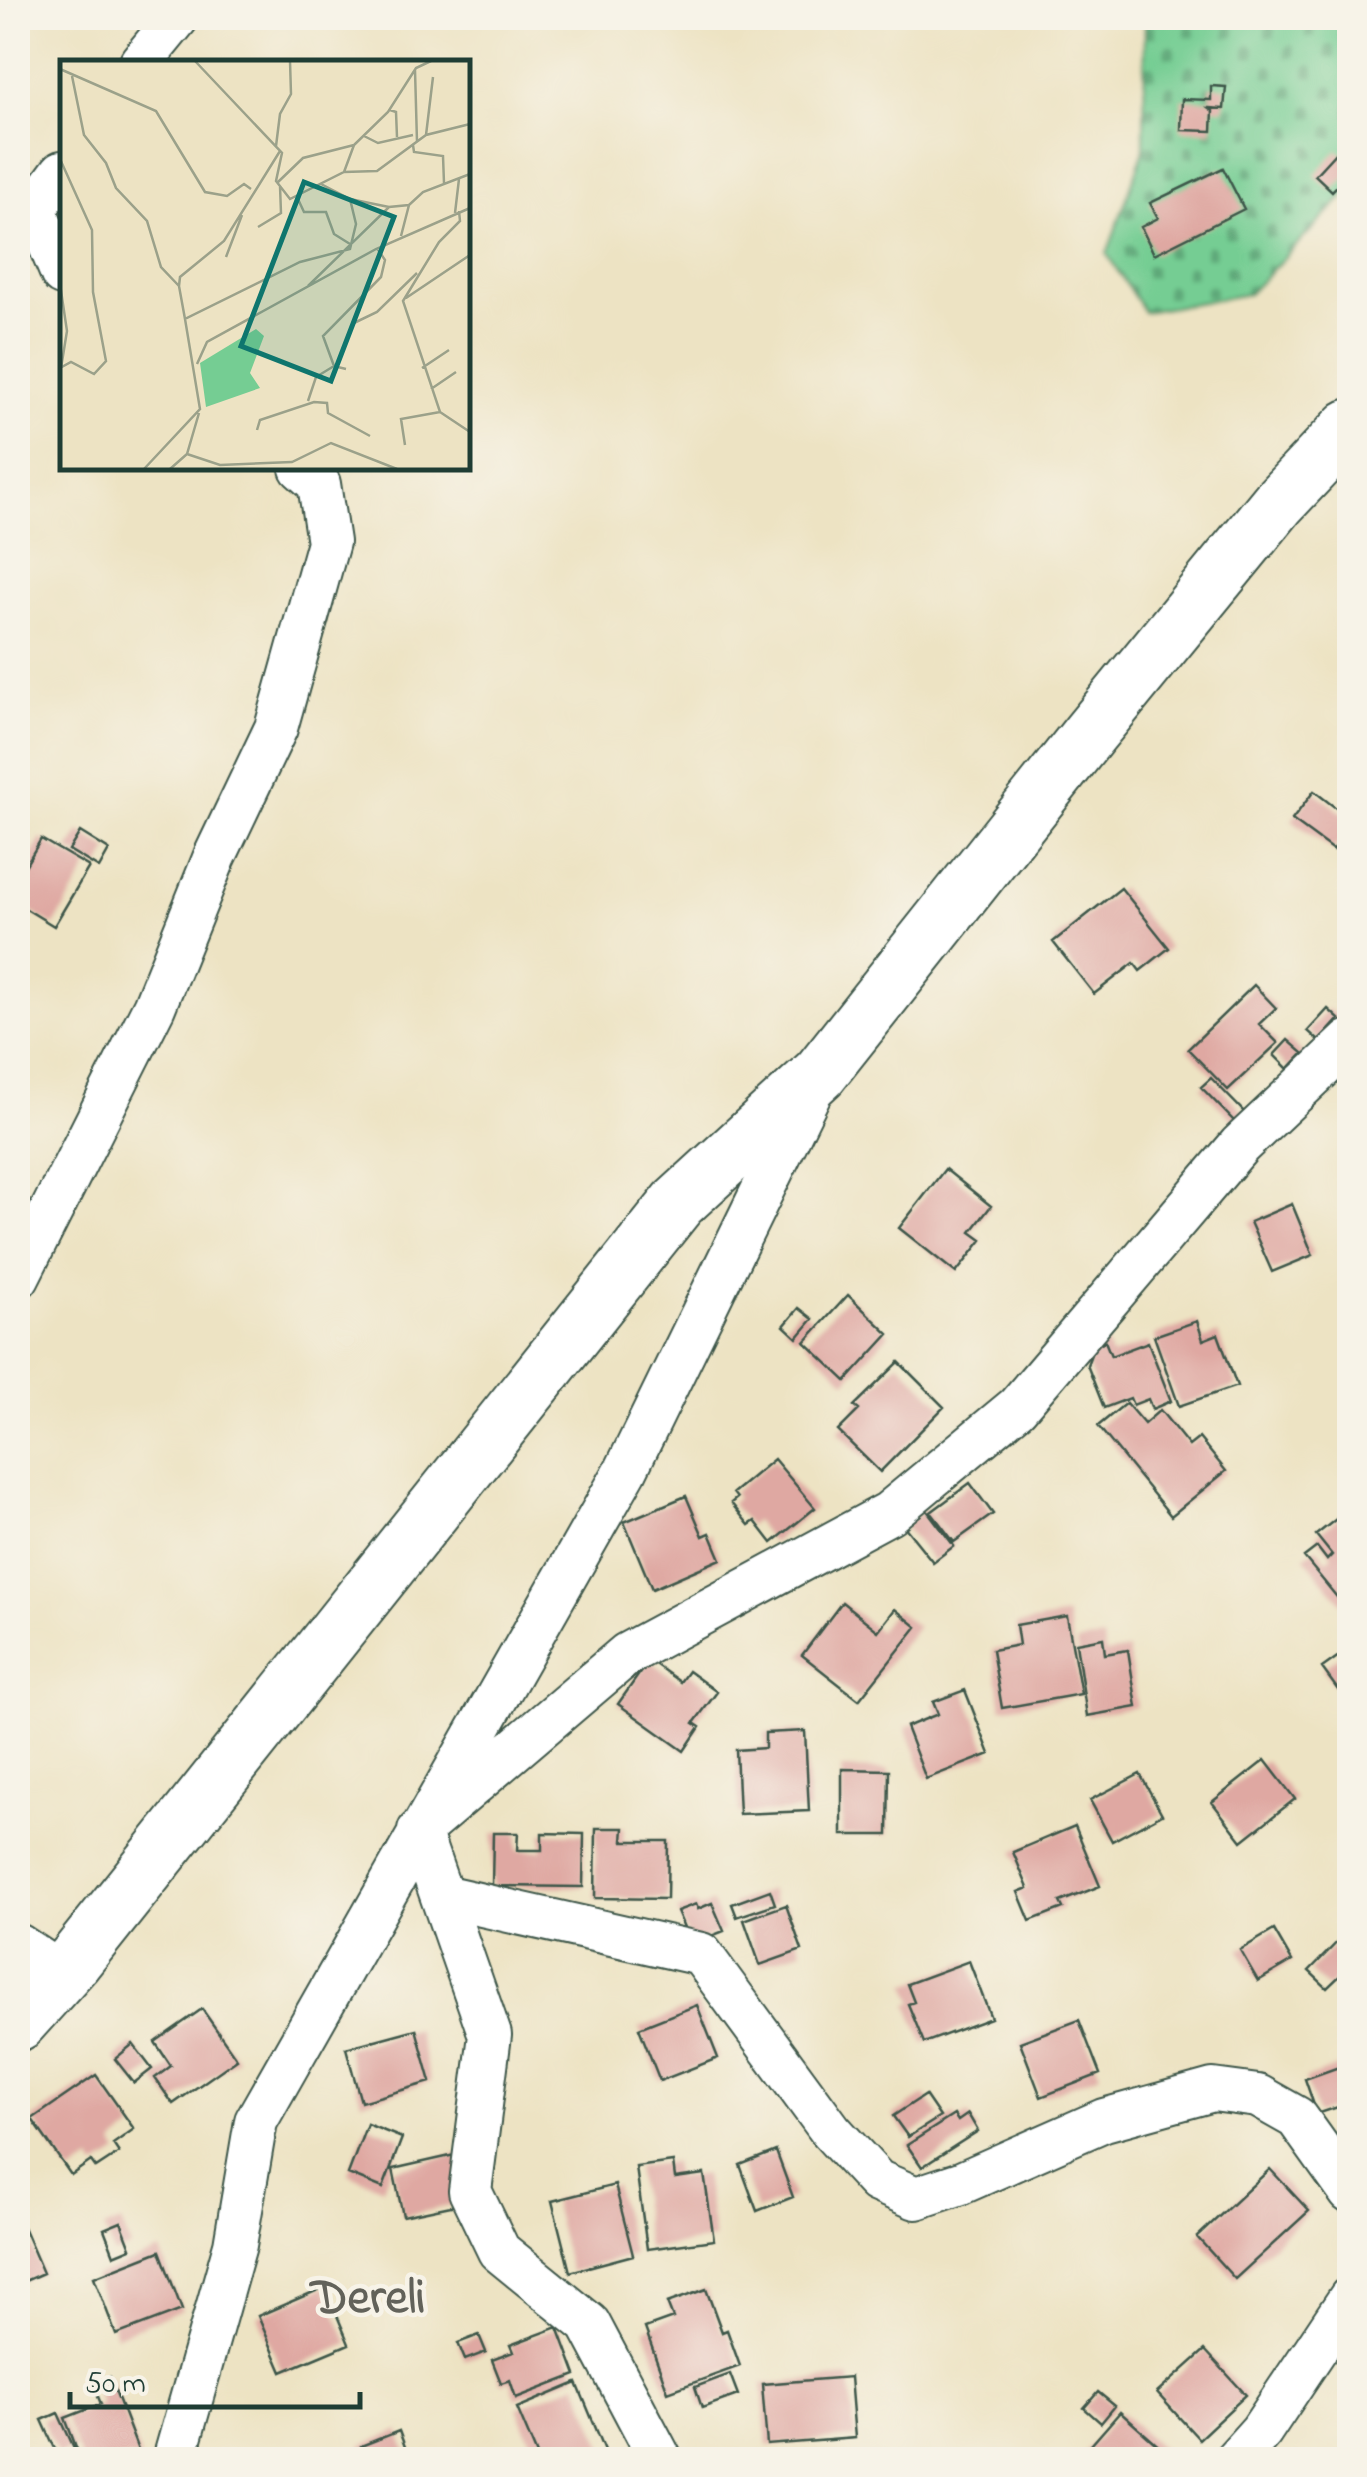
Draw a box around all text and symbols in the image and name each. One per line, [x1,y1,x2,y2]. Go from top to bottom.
inset map [60,60,470,470]
district label: Dereli [309,2263,425,2336]
scale bar [70,2347,360,2409]
text: 50 m [85,2363,146,2407]

